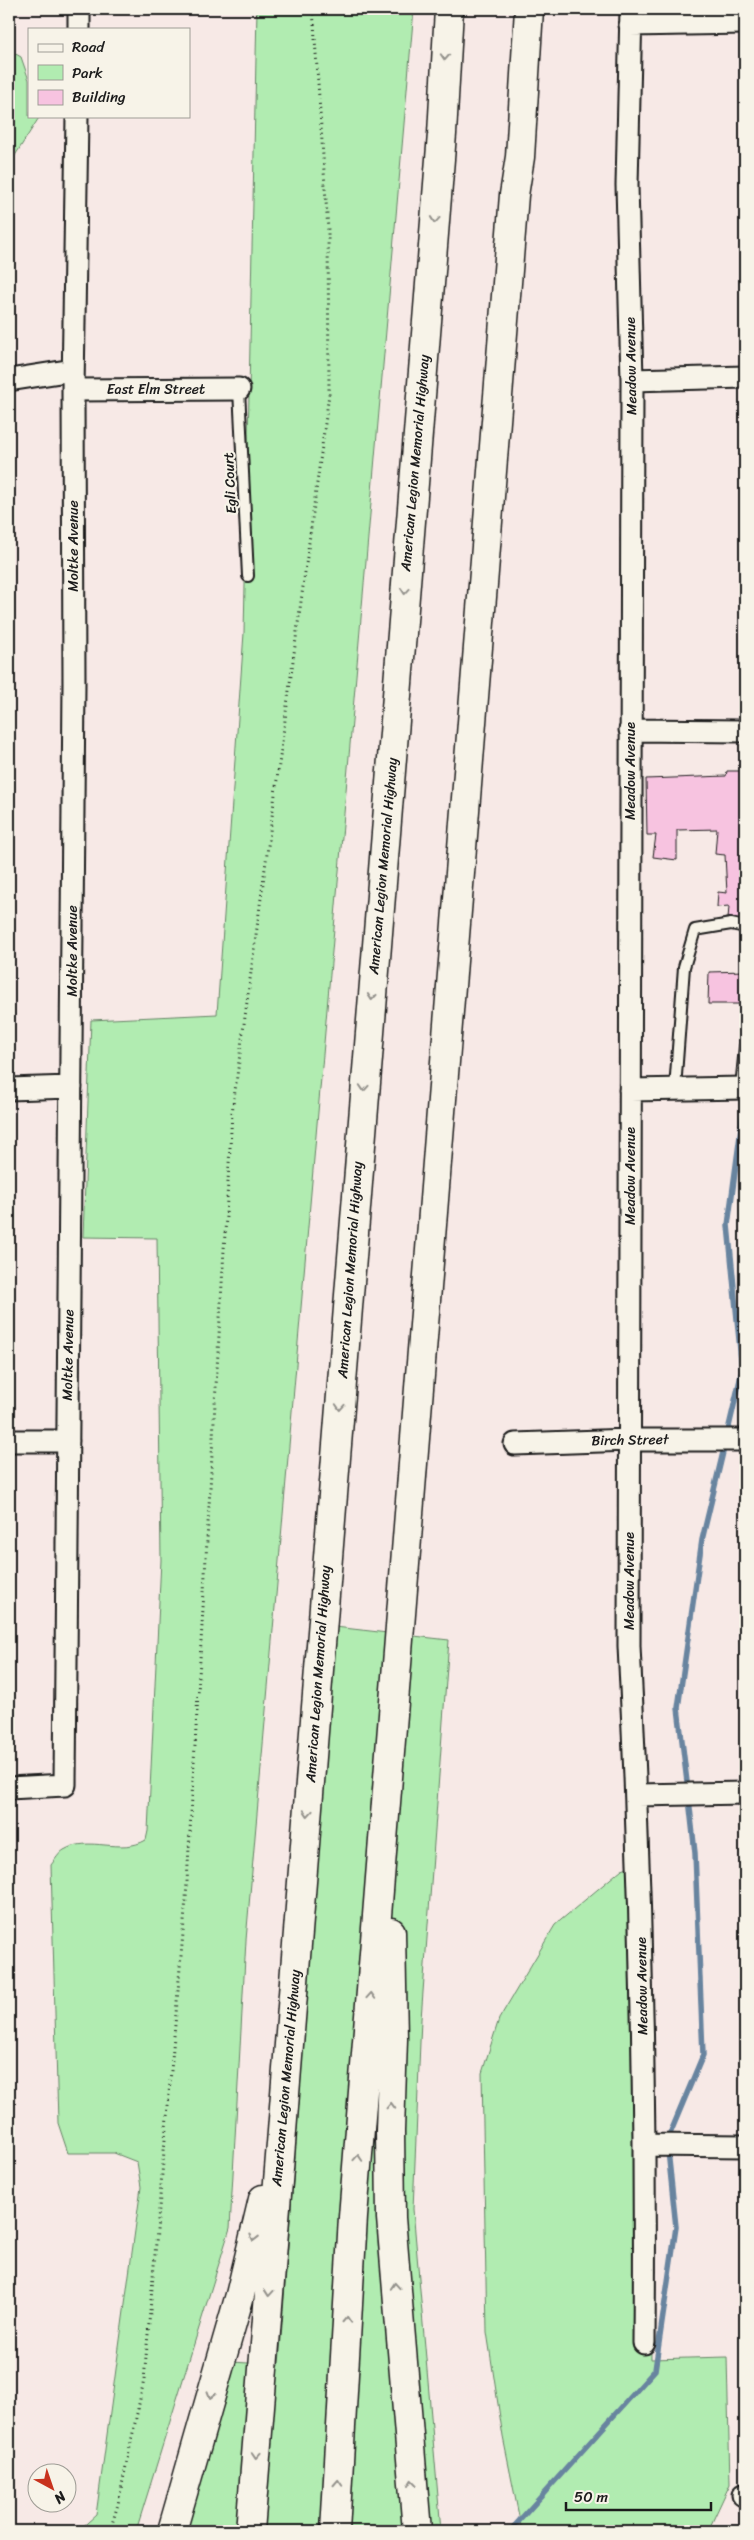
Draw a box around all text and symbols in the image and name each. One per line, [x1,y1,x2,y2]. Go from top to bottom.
legend [28,28,190,118]
text: Road [72,34,105,60]
one-way arrow [440,54,451,62]
text: Park [72,60,103,86]
text: Building [72,84,126,110]
one-way arrow [430,216,441,224]
street label: Meadow Avenue [618,317,644,415]
street label: American Legion Memorial Highway [393,353,437,573]
street label: East Elm Street [107,377,205,402]
street label: Egli Court [216,452,244,514]
street label: Moltke Avenue [61,500,86,592]
one-way arrow [400,587,411,595]
street label: Meadow Avenue [618,722,643,820]
street label: American Legion Memorial Highway [361,756,405,976]
street label: Moltke Avenue [60,905,85,997]
one-way arrow [366,993,377,1001]
one-way arrow [359,1084,370,1092]
street label: Meadow Avenue [618,1127,643,1225]
street label: American Legion Memorial Highway [330,1160,370,1380]
street label: Moltke Avenue [55,1309,81,1401]
one-way arrow [334,1403,345,1411]
street label: Birch Street [591,1427,670,1453]
street label: Meadow Avenue [617,1532,642,1630]
street label: American Legion Memorial Highway [298,1564,338,1784]
one-way arrow [302,1810,313,1818]
street label: Meadow Avenue [629,1937,655,2035]
street label: American Legion Memorial Highway [264,1968,308,2188]
one-way arrow [366,1992,377,2000]
one-way arrow [385,2102,396,2110]
one-way arrow [353,2154,364,2162]
one-way arrow [249,2233,259,2241]
one-way arrow [390,2282,401,2290]
one-way arrow [263,2290,274,2298]
one-way arrow [342,2316,353,2324]
one-way arrow [207,2390,217,2398]
one-way arrow [250,2452,261,2460]
north arrow [28,2462,78,2512]
one-way arrow [332,2478,343,2486]
one-way arrow [407,2478,418,2486]
scale bar [566,2480,712,2512]
text: N [48,2484,73,2510]
text: 50 m [574,2484,609,2510]

